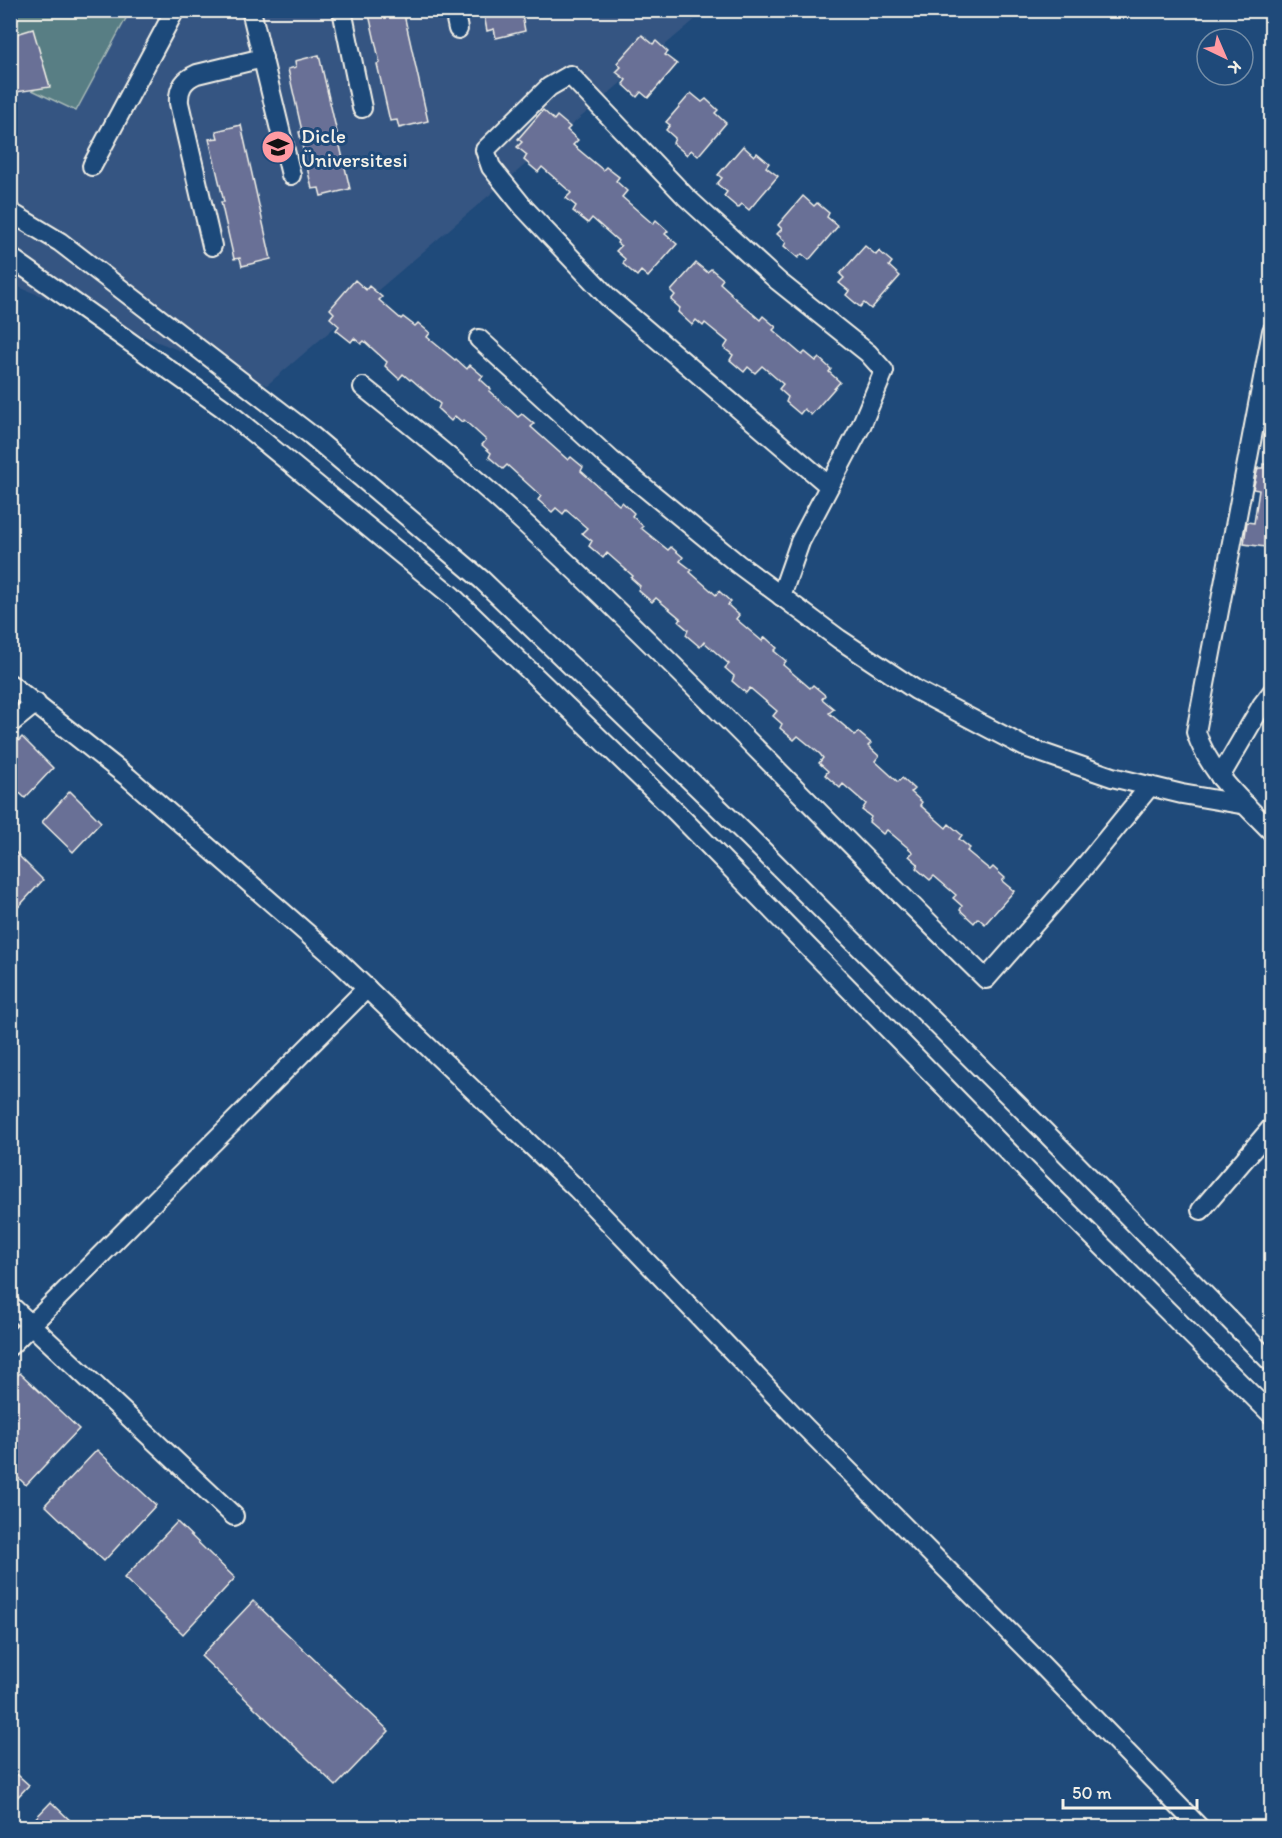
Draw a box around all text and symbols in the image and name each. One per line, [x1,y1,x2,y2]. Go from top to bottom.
north arrow [1195,27,1255,87]
text: K [1224,57,1245,78]
place label: Dicle Üniversitesi [301,123,408,172]
school or university icon: Dicle Üniversitesi [260,129,296,165]
scale bar [1063,1772,1196,1810]
text: 50 m [1072,1782,1112,1804]

